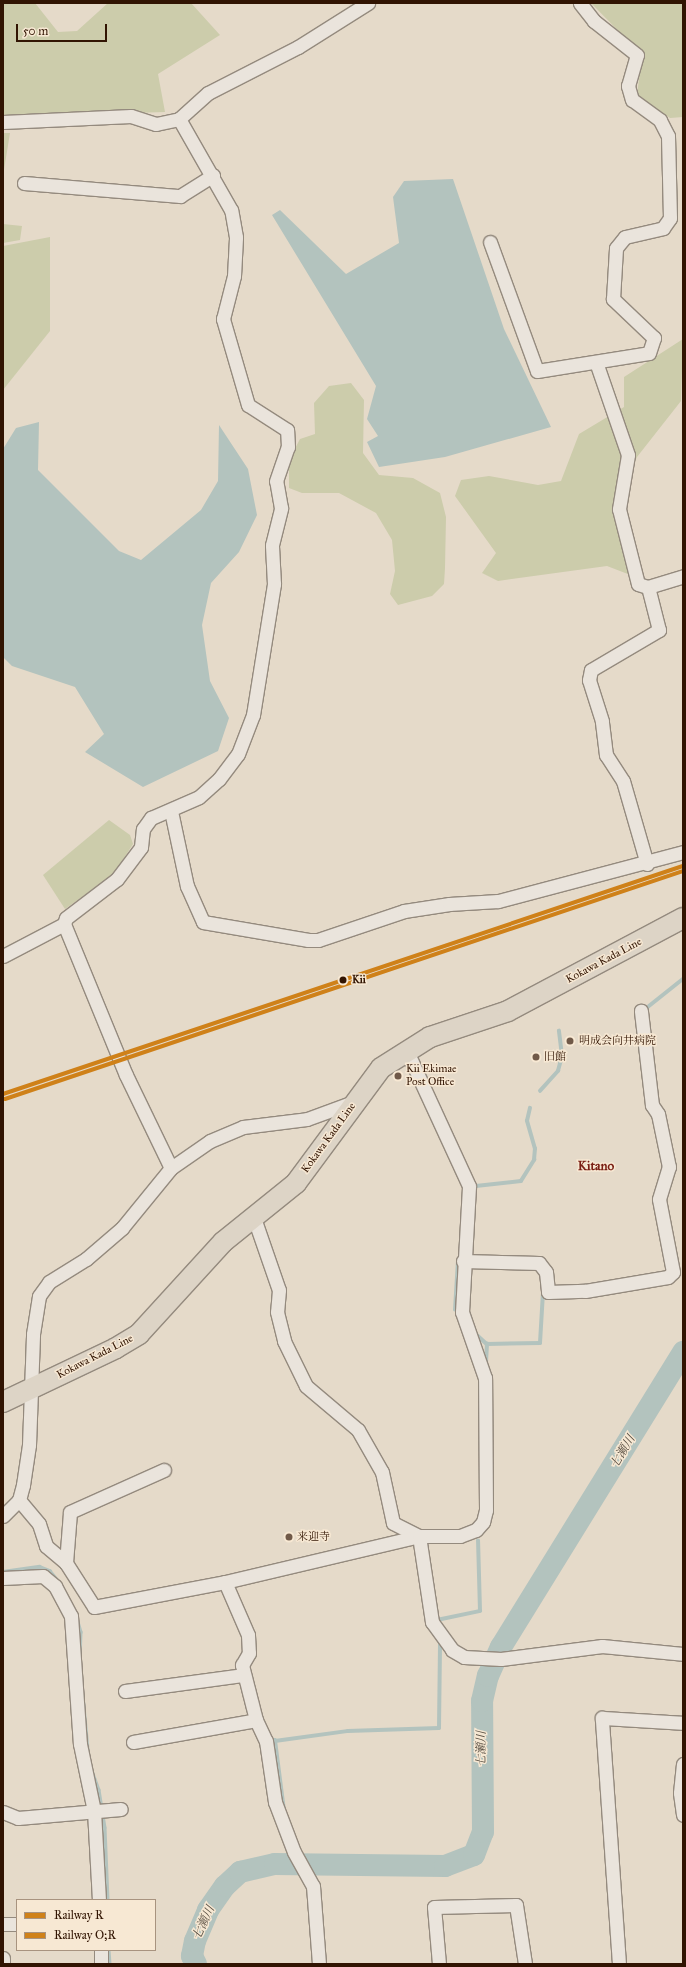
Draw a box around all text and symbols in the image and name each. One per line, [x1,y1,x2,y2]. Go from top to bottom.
scale bar [18,16,109,42]
text: 50 m [23,24,48,38]
street label: Kokawa Kada Line [564,936,644,986]
place label: Kii [352,973,366,987]
marker: Kii [337,974,349,986]
place label: 明成会向井病院 [579,1034,656,1048]
marker: 明成会向井病院 [564,1035,576,1047]
place label: 旧館 [544,1050,566,1064]
marker: 旧館 [531,1052,541,1062]
place label: Kii Ekimae Post Office [406,1063,457,1089]
marker: Kii Ekimae Post Office [393,1071,403,1081]
street label: Kokawa Kada Line [299,1100,359,1176]
district label: Kitano [578,1158,614,1174]
street label: Kokawa Kada Line [55,1332,135,1382]
water label: 七瀬川 [608,1433,638,1471]
place label: 来迎寺 [297,1530,330,1544]
marker: 来迎寺 [284,1532,294,1542]
water label: 七瀬川 [475,1731,489,1767]
legend [16,1899,156,1951]
water label: 七瀬川 [190,1904,218,1942]
text: Railway R [54,1908,103,1922]
text: Railway O;R [54,1928,116,1942]

